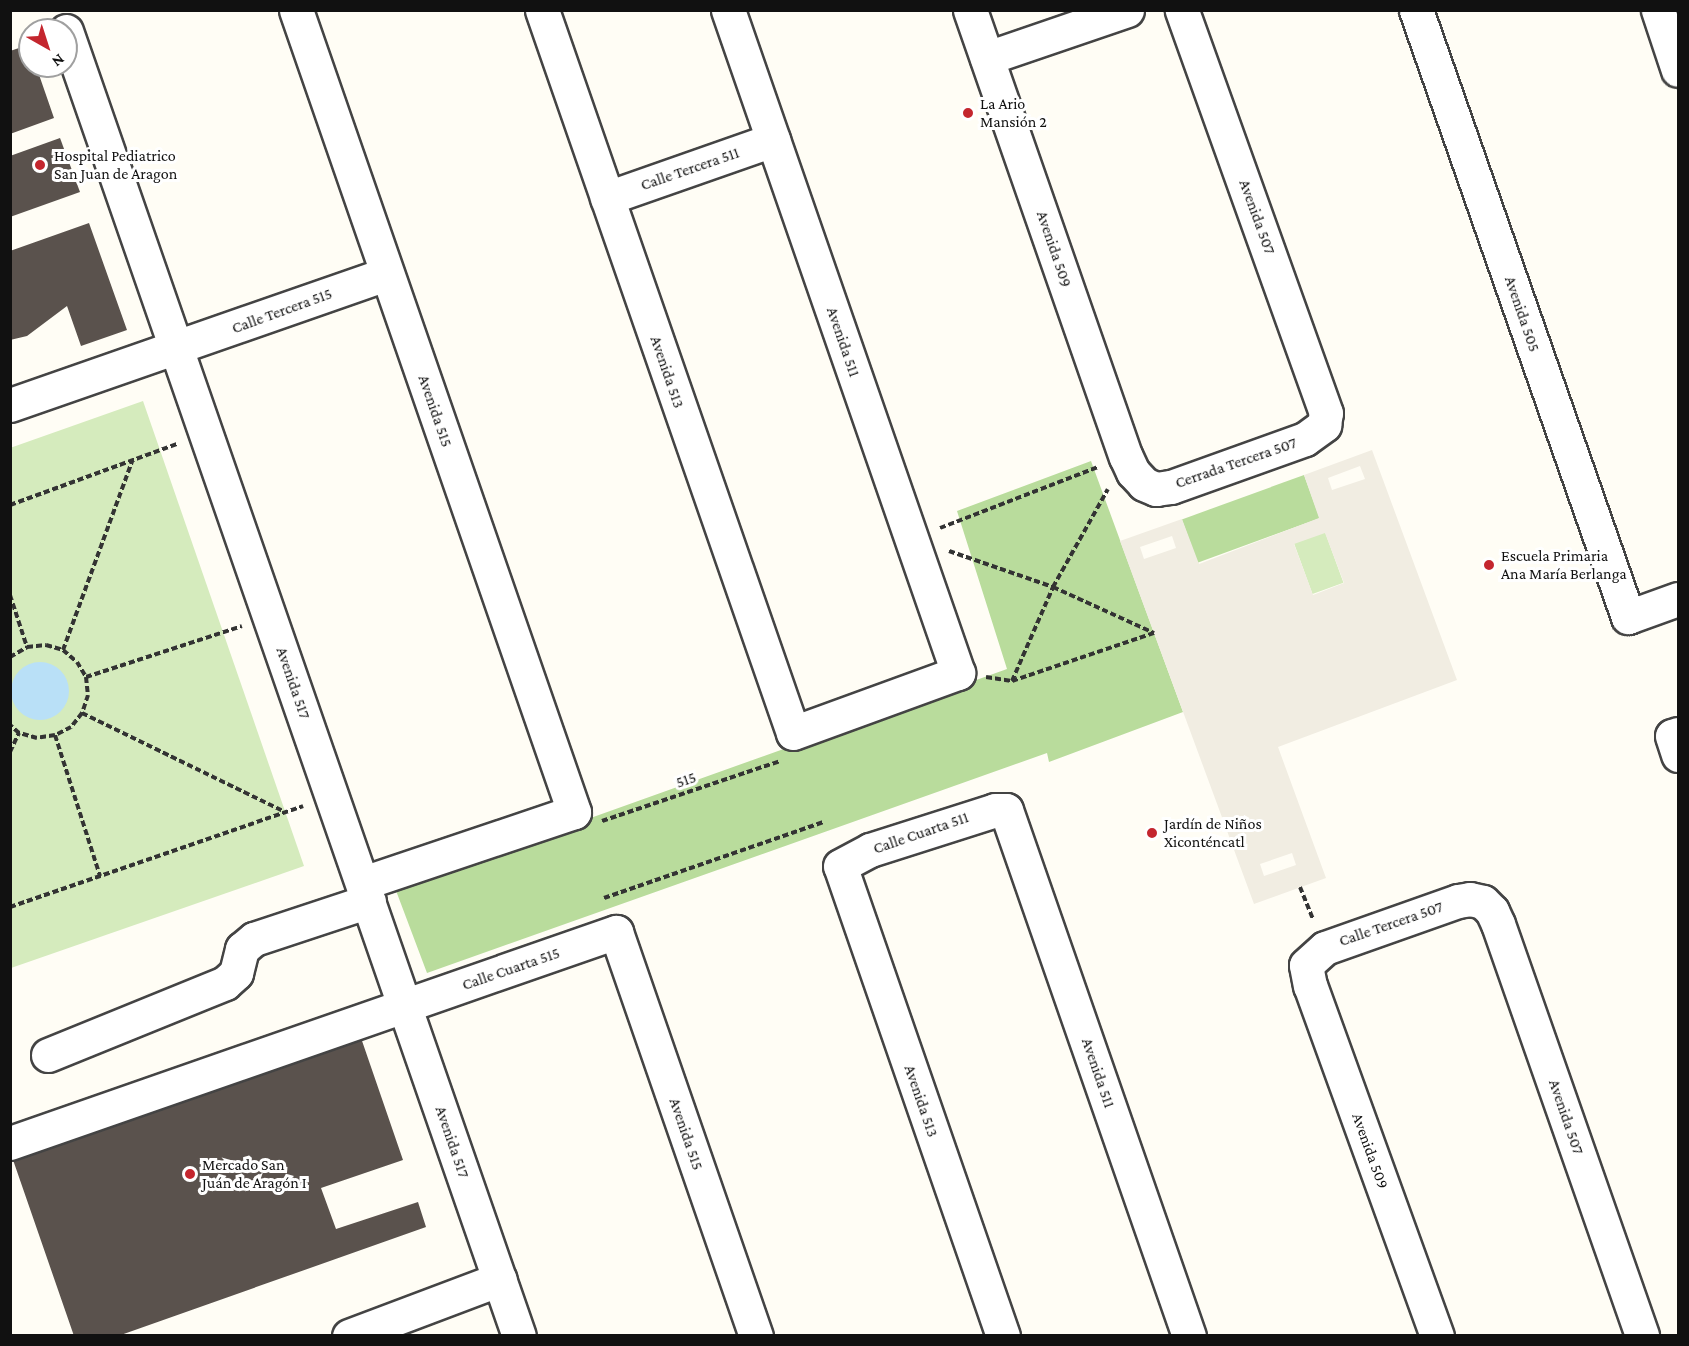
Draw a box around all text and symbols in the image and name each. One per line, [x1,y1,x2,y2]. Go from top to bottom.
north arrow [18,18,78,78]
text: N [49,51,68,71]
place label: La Ario Mansión 2 [980,94,1047,132]
marker: La Ario Mansión 2 [961,106,975,120]
street label: Calle Tercera 511 [638,143,742,195]
place label: Hospital Pediatrico San Juan de Aragon [54,146,177,184]
marker: Hospital Pediatrico San Juan de Aragon [31,156,49,174]
street label: Avenida 507 [1235,177,1279,257]
street label: Avenida 509 [1032,208,1076,290]
street label: Avenida 505 [1500,274,1544,354]
street label: Calle Tercera 515 [229,284,335,338]
street label: Avenida 511 [822,304,864,380]
street label: Avenida 513 [646,333,688,411]
street label: Avenida 515 [414,372,456,450]
street label: Cerrada Tercera 507 [1173,433,1299,493]
place label: Escuela Primaria Ana María Berlanga [1501,546,1627,584]
marker: Escuela Primaria Ana María Berlanga [1482,558,1496,572]
street label: Avenida 517 [272,645,314,721]
street label: 515 [673,768,699,792]
street label: Calle Cuarta 511 [871,808,971,858]
place label: Jardín de Niños Xiconténcatl [1164,814,1262,852]
marker: Jardín de Niños Xiconténcatl [1145,826,1159,840]
street label: Calle Tercera 507 [1337,897,1445,951]
street label: Calle Cuarta 515 [460,943,562,995]
street label: Avenida 511 [1077,1035,1119,1111]
street label: Avenida 513 [900,1062,942,1140]
street label: Avenida 507 [1544,1077,1588,1157]
street label: Avenida 515 [665,1095,707,1173]
street label: Avenida 517 [431,1104,473,1180]
street label: Avenida 509 [1347,1110,1393,1192]
place label: Mercado San Juán de Aragón I [202,1155,307,1193]
marker: Mercado San Juán de Aragón I [183,1167,197,1181]

